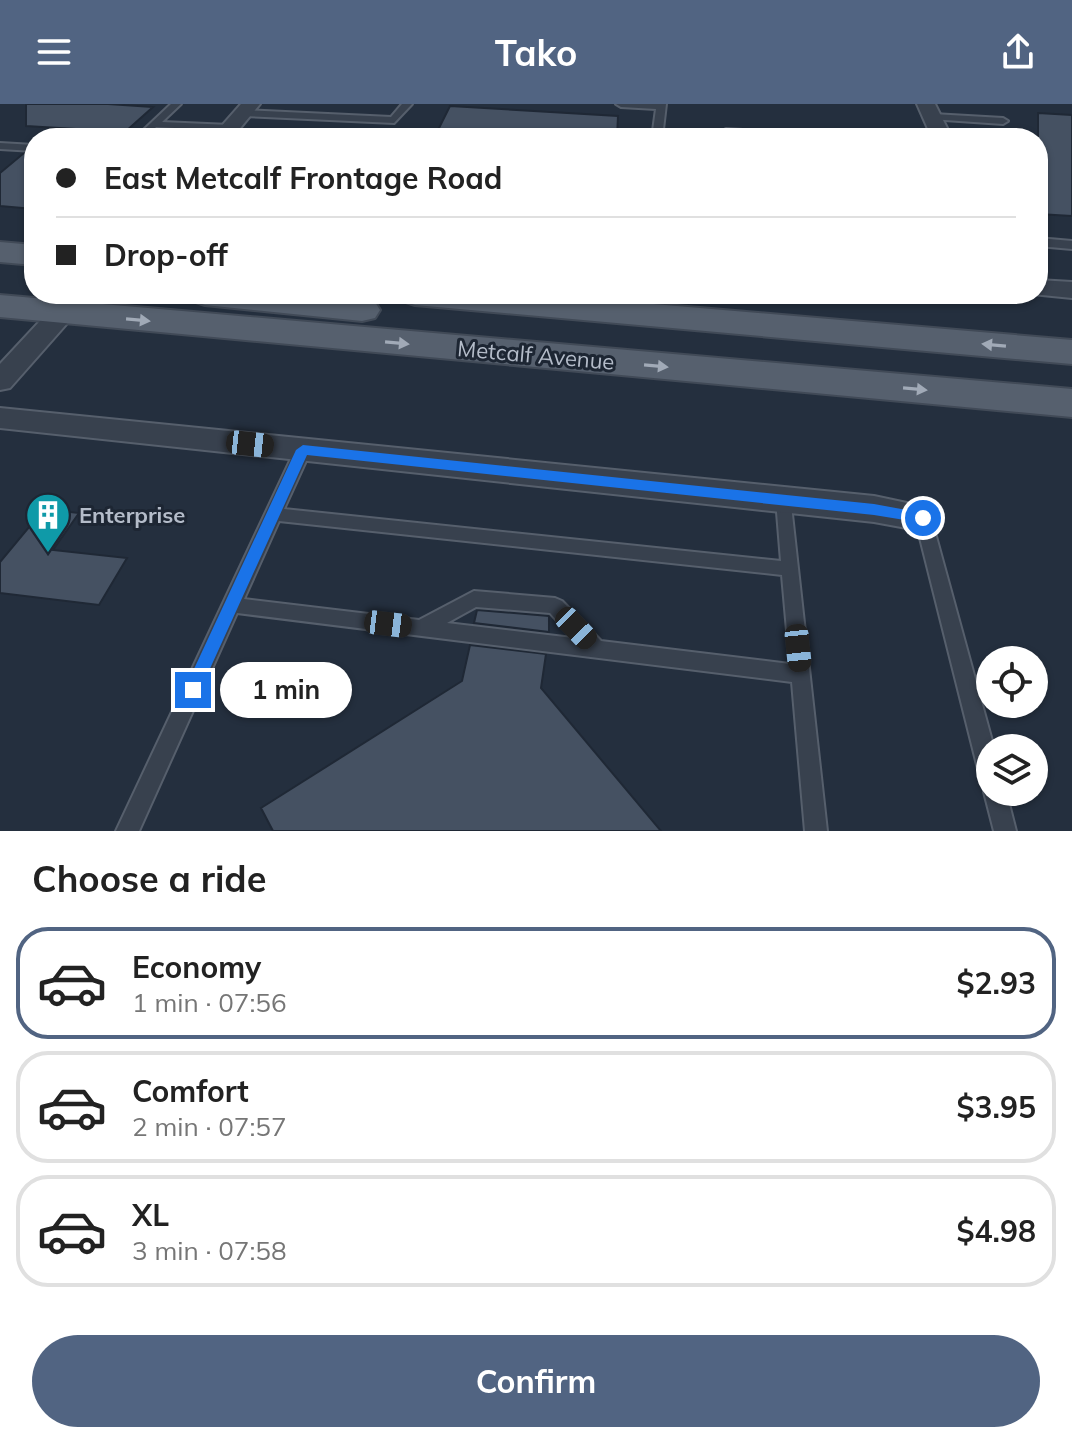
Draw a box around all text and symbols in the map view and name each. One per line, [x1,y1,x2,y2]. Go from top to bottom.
icon: menu [32,30,76,74]
text: Tako [495,30,577,75]
icon: share [996,30,1040,74]
text: East Metcalf Frontage Road [104,159,502,197]
text: Drop-off [104,236,228,274]
one-way arrow [126,314,151,327]
street label: Metcalf Avenue [456,334,616,376]
one-way arrow [385,337,410,350]
one-way arrow [981,338,1006,351]
one-way arrow [644,360,669,373]
one-way arrow [903,383,928,396]
car [225,430,275,458]
building icon: Enterprise [24,491,72,554]
route start [905,500,941,536]
place label: Enterprise [79,501,185,529]
car [551,602,601,654]
car [363,609,413,639]
car [784,623,812,673]
map controls [976,646,1048,806]
button: locate [976,646,1048,718]
callout: 1 min [221,662,353,718]
route end [175,672,211,708]
text: 1 min [252,673,320,706]
button: layers [976,734,1048,806]
text: Choose a ride [32,856,266,901]
icon: car [36,947,108,1019]
text: Economy [132,948,261,986]
text: $2.93 [957,964,1036,1002]
text: 1 min · 07:56 [132,986,287,1019]
icon: car [36,1071,108,1143]
text: Comfort [132,1072,249,1110]
text: $3.95 [957,1088,1036,1126]
text: 2 min · 07:57 [132,1110,287,1143]
icon: car [36,1195,108,1267]
text: XL [132,1196,169,1234]
text: $4.98 [957,1212,1036,1250]
text: 3 min · 07:58 [132,1234,287,1267]
button: Confirm [32,1335,1040,1427]

